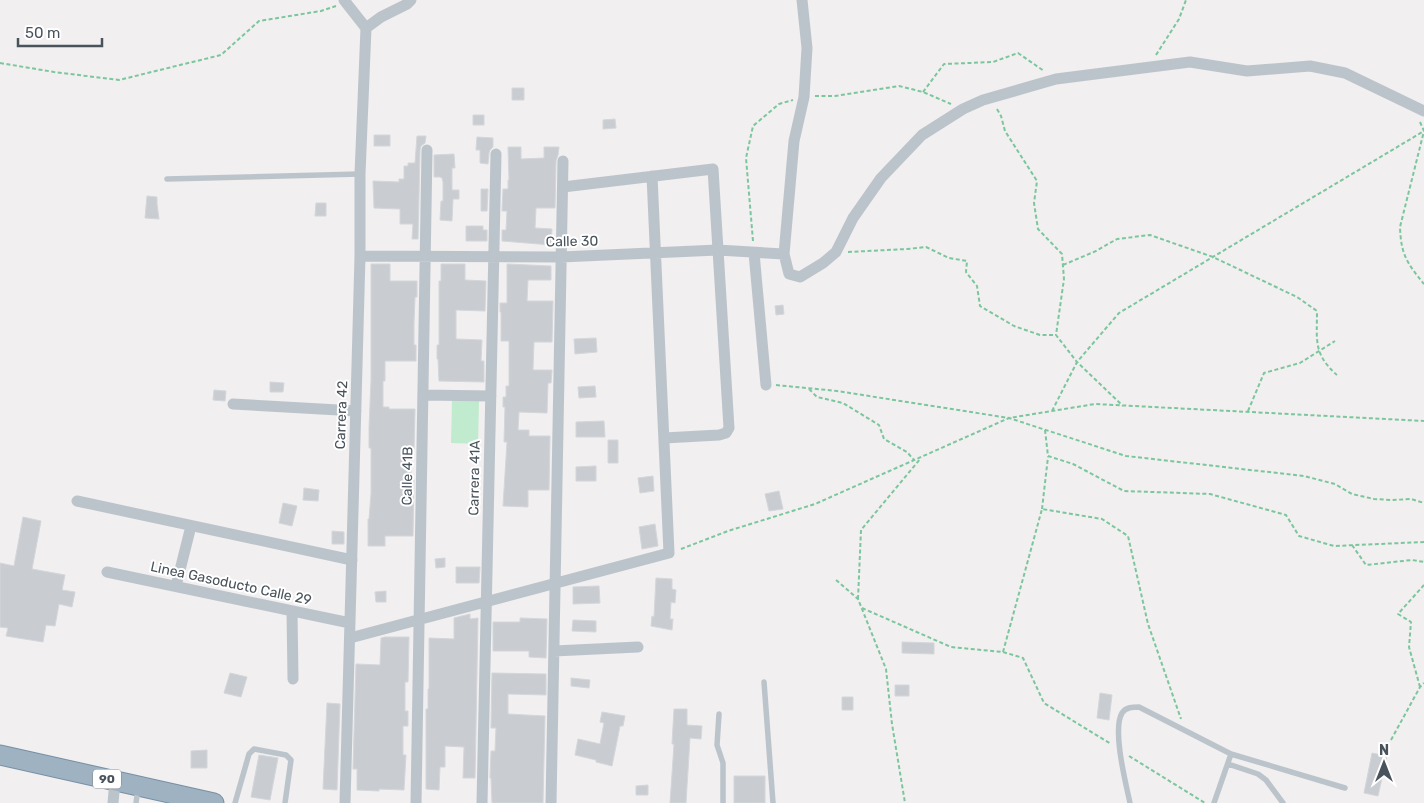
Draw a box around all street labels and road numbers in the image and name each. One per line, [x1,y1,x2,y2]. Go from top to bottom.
street label: Calle 30 [546,233,598,250]
street label: Carrera 42 [332,380,351,450]
street label: Carrera 41A [465,439,484,516]
street label: Calle 41B [398,446,417,506]
street label: Linea Gasoducto Calle 29 [149,558,313,609]
road number: 90 [93,770,121,789]

